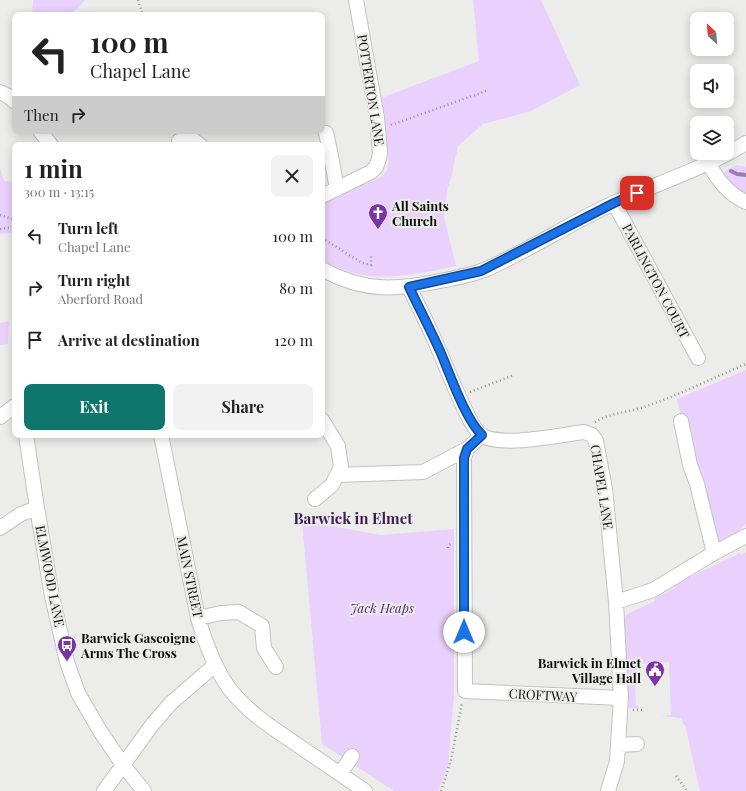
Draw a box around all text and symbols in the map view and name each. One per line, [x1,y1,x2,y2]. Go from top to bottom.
north arrow [690,12,734,56]
map controls [690,12,734,160]
text: 100 m [90,23,169,60]
icon: left [24,28,76,80]
street label: POTTERTON LANE [354,33,389,147]
text: Chapel Lane [90,59,191,83]
button: sound [690,64,734,108]
icon: right [67,104,89,126]
text: Then [24,105,59,125]
button: layers [690,116,734,160]
text: 1 min [24,152,83,184]
button: close [271,155,313,197]
pin [620,176,654,210]
icon: arrive [626,182,648,204]
text: 300 m · 13:15 [24,183,94,200]
place label: All Saints Church [391,197,449,229]
church icon: All Saints Church [367,202,389,230]
text: Turn left [58,218,119,238]
street label: PARLINGTON COURT [619,220,694,341]
icon: left [24,225,46,247]
text: 100 m [272,226,313,246]
text: Chapel Lane [58,238,131,255]
text: Turn right [58,270,131,290]
icon: right [24,277,46,299]
text: 80 m [279,278,313,298]
text: Aberford Road [58,290,143,307]
icon: arrive [24,329,46,351]
text: Arrive at destination [58,330,200,350]
text: 120 m [274,330,313,350]
button: Exit [24,384,165,430]
button: Share [173,384,313,430]
street label: CHAPEL LANE [587,443,618,531]
district label: Barwick in Elmet [293,508,413,528]
street label: ELMWOOD LANE [32,524,69,628]
street label: MAIN STREET [173,534,207,620]
park label: Jack Heaps [350,599,414,616]
position arrow [443,611,485,653]
place label: Barwick Gascoigne Arms The Cross [80,629,196,661]
bus stop icon: Barwick Gascoigne Arms The Cross [56,634,78,662]
place label: Barwick in Elmet Village Hall [538,654,641,686]
public building icon: Barwick in Elmet Village Hall [644,659,666,687]
street label: CROFTWAY [508,684,578,705]

